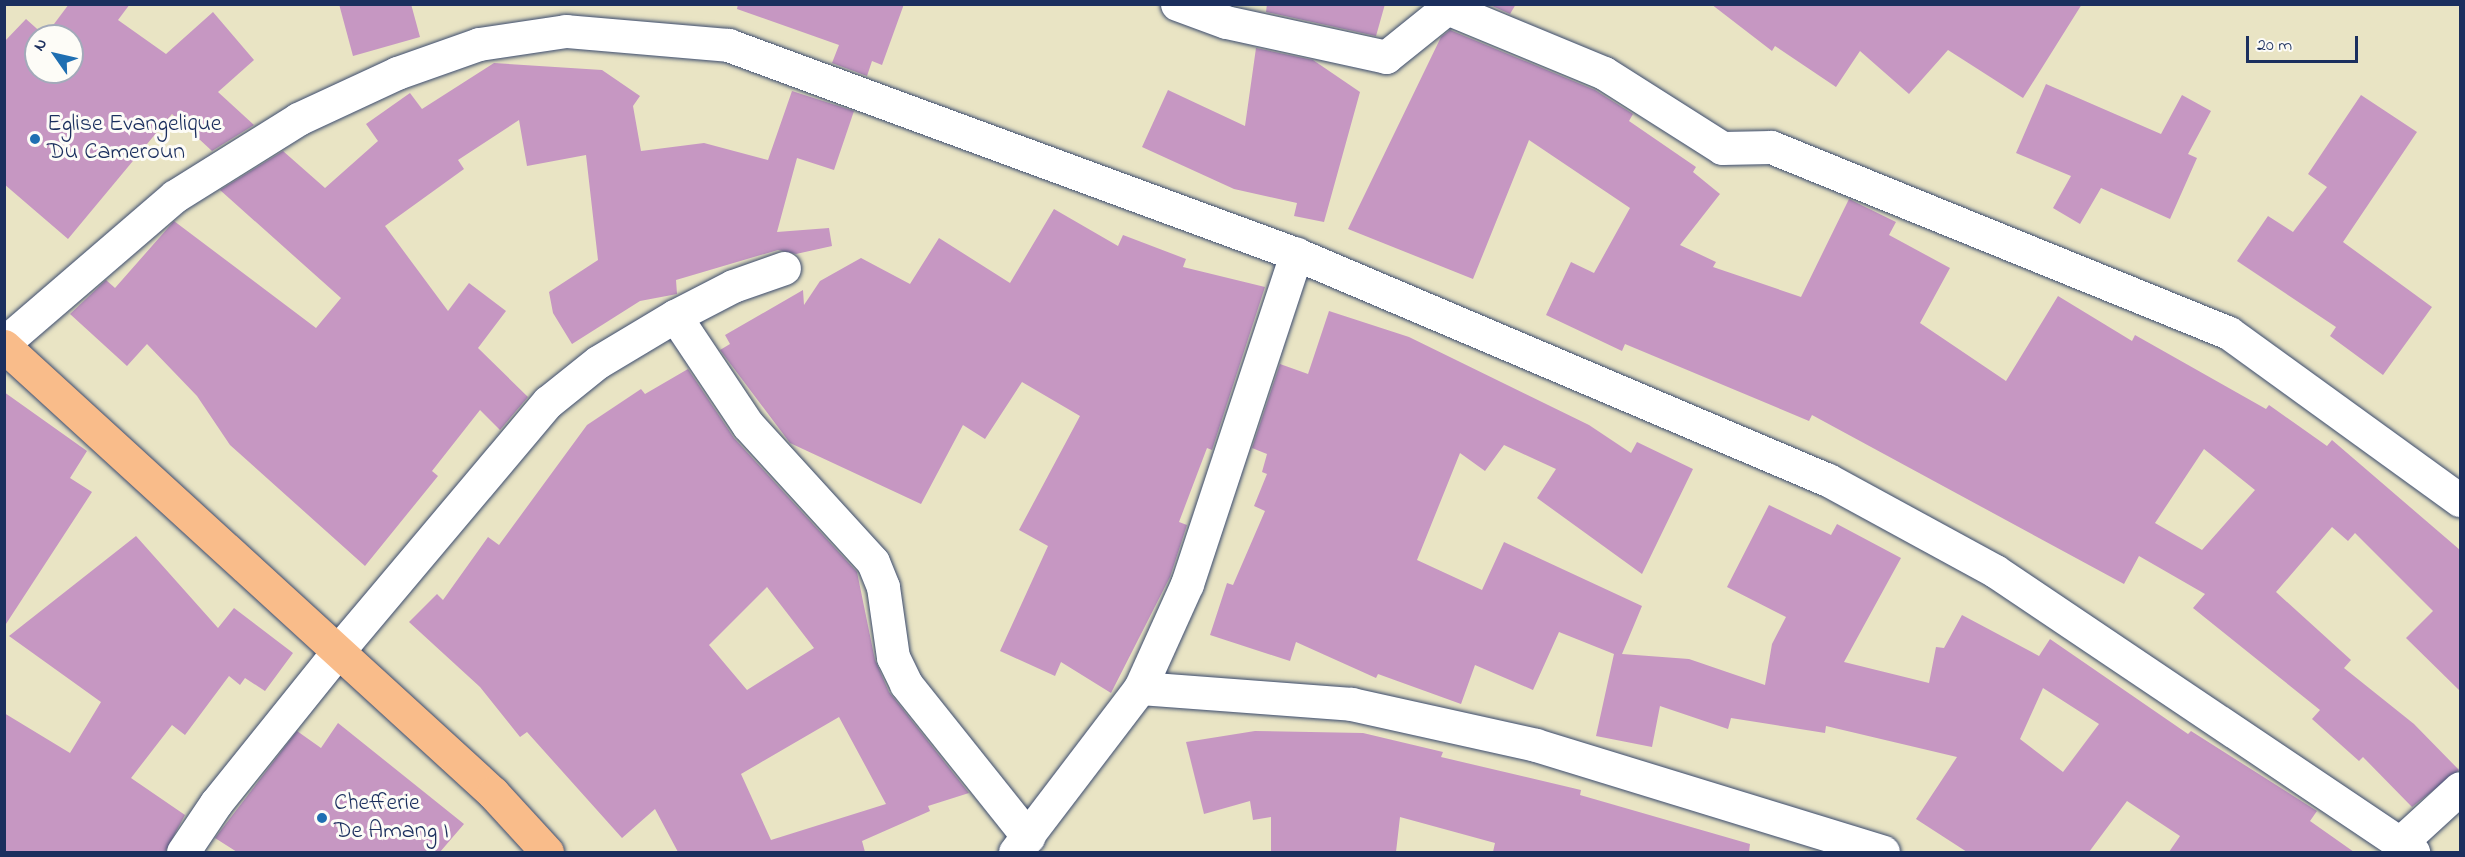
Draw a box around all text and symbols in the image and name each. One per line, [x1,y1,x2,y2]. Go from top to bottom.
north arrow [24,24,84,84]
scale bar [2249,24,2362,62]
text: 20 m [2257,33,2292,59]
text: N [28,34,54,56]
place label: Eglise Evangelique Du Cameroun [47,111,222,167]
marker: Eglise Evangelique Du Cameroun [28,132,42,146]
place label: Chefferie De Amang I [334,790,449,846]
marker: Chefferie De Amang I [315,811,329,825]

